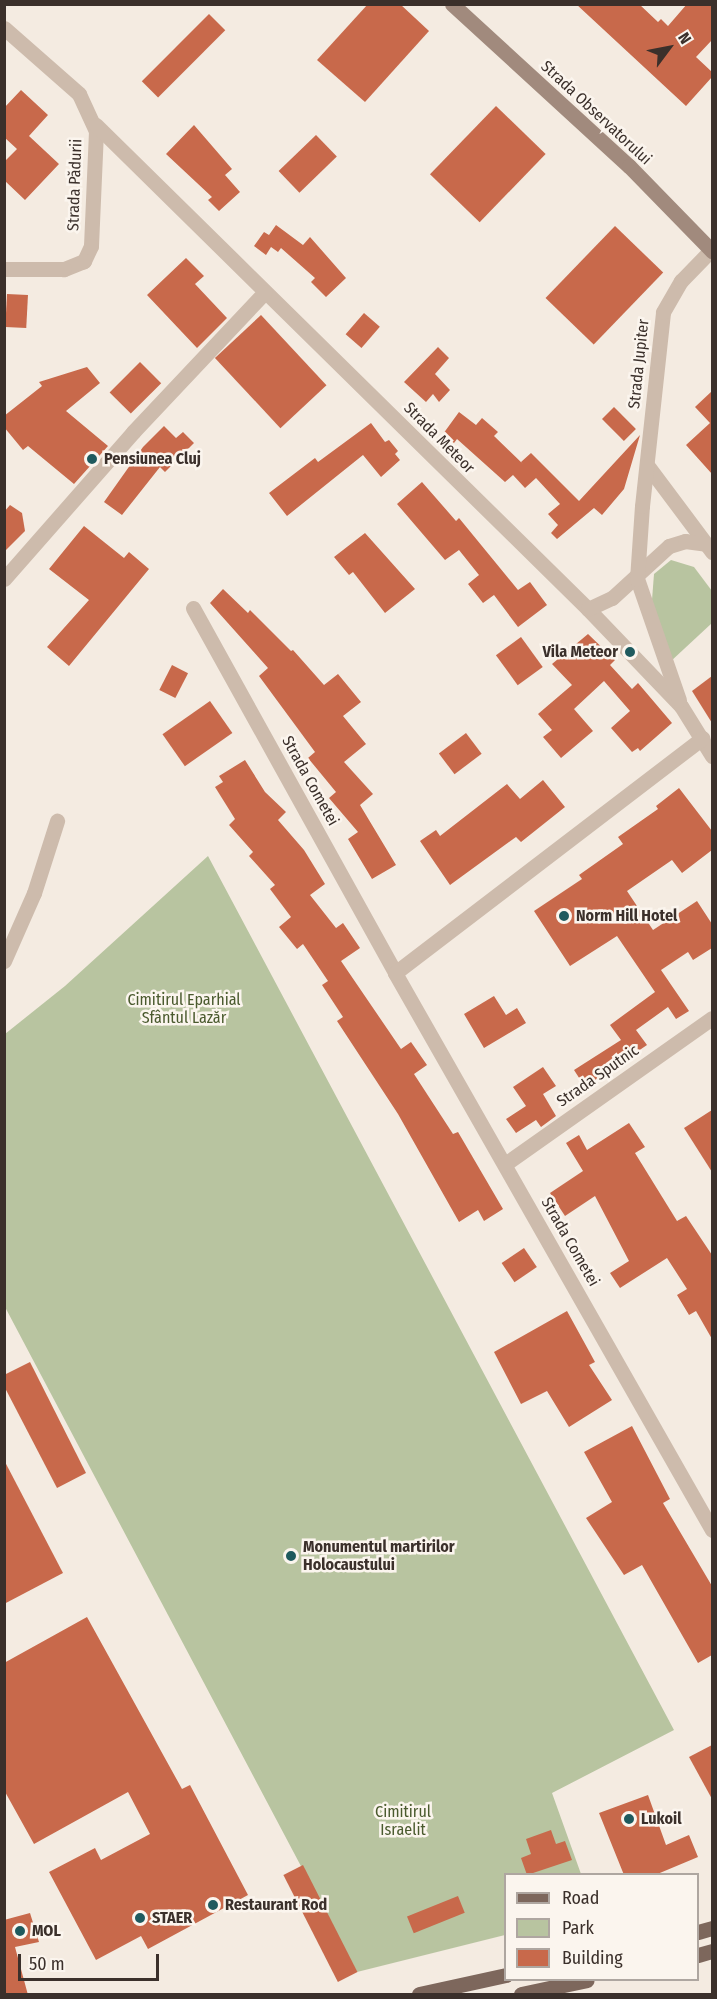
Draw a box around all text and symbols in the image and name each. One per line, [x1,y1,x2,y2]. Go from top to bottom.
north arrow [639,18,699,78]
text: N [674,29,695,47]
street label: Strada Observatorului [537,57,655,169]
street label: Strada Pădurii [64,139,86,231]
street label: Strada Jupiter [625,318,653,410]
street label: Strada Meteor [400,399,478,477]
place label: Pensiunea Cluj [104,449,201,469]
marker: Pensiunea Cluj [85,452,99,466]
place label: Vila Meteor [542,642,618,662]
marker: Vila Meteor [623,645,637,659]
street label: Strada Cometei [277,733,343,829]
place label: Norm Hill Hotel [576,906,677,926]
marker: Norm Hill Hotel [557,909,571,923]
park label: Cimitirul Eparhial Sfântul Lazăr [127,990,241,1028]
street label: Strada Sputnic [553,1041,643,1111]
street label: Strada Cometei [537,1194,603,1290]
place label: Monumentul martirilor Holocaustului [303,1537,455,1575]
marker: Monumentul martirilor Holocaustului [284,1549,298,1563]
park label: Cimitirul Israelit [375,1802,431,1840]
place label: Lukoil [641,1809,681,1829]
marker: Lukoil [622,1812,636,1826]
legend [504,1873,699,1981]
text: Road [562,1887,599,1909]
place label: Restaurant Rod [225,1895,327,1915]
marker: Restaurant Rod [206,1898,220,1912]
place label: STAER [152,1908,192,1928]
marker: STAER [133,1911,147,1925]
text: Park [562,1917,594,1939]
place label: MOL [32,1921,61,1941]
marker: MOL [13,1924,27,1938]
scale bar [21,1942,162,1980]
text: Building [562,1947,623,1969]
text: 50 m [29,1953,65,1975]

